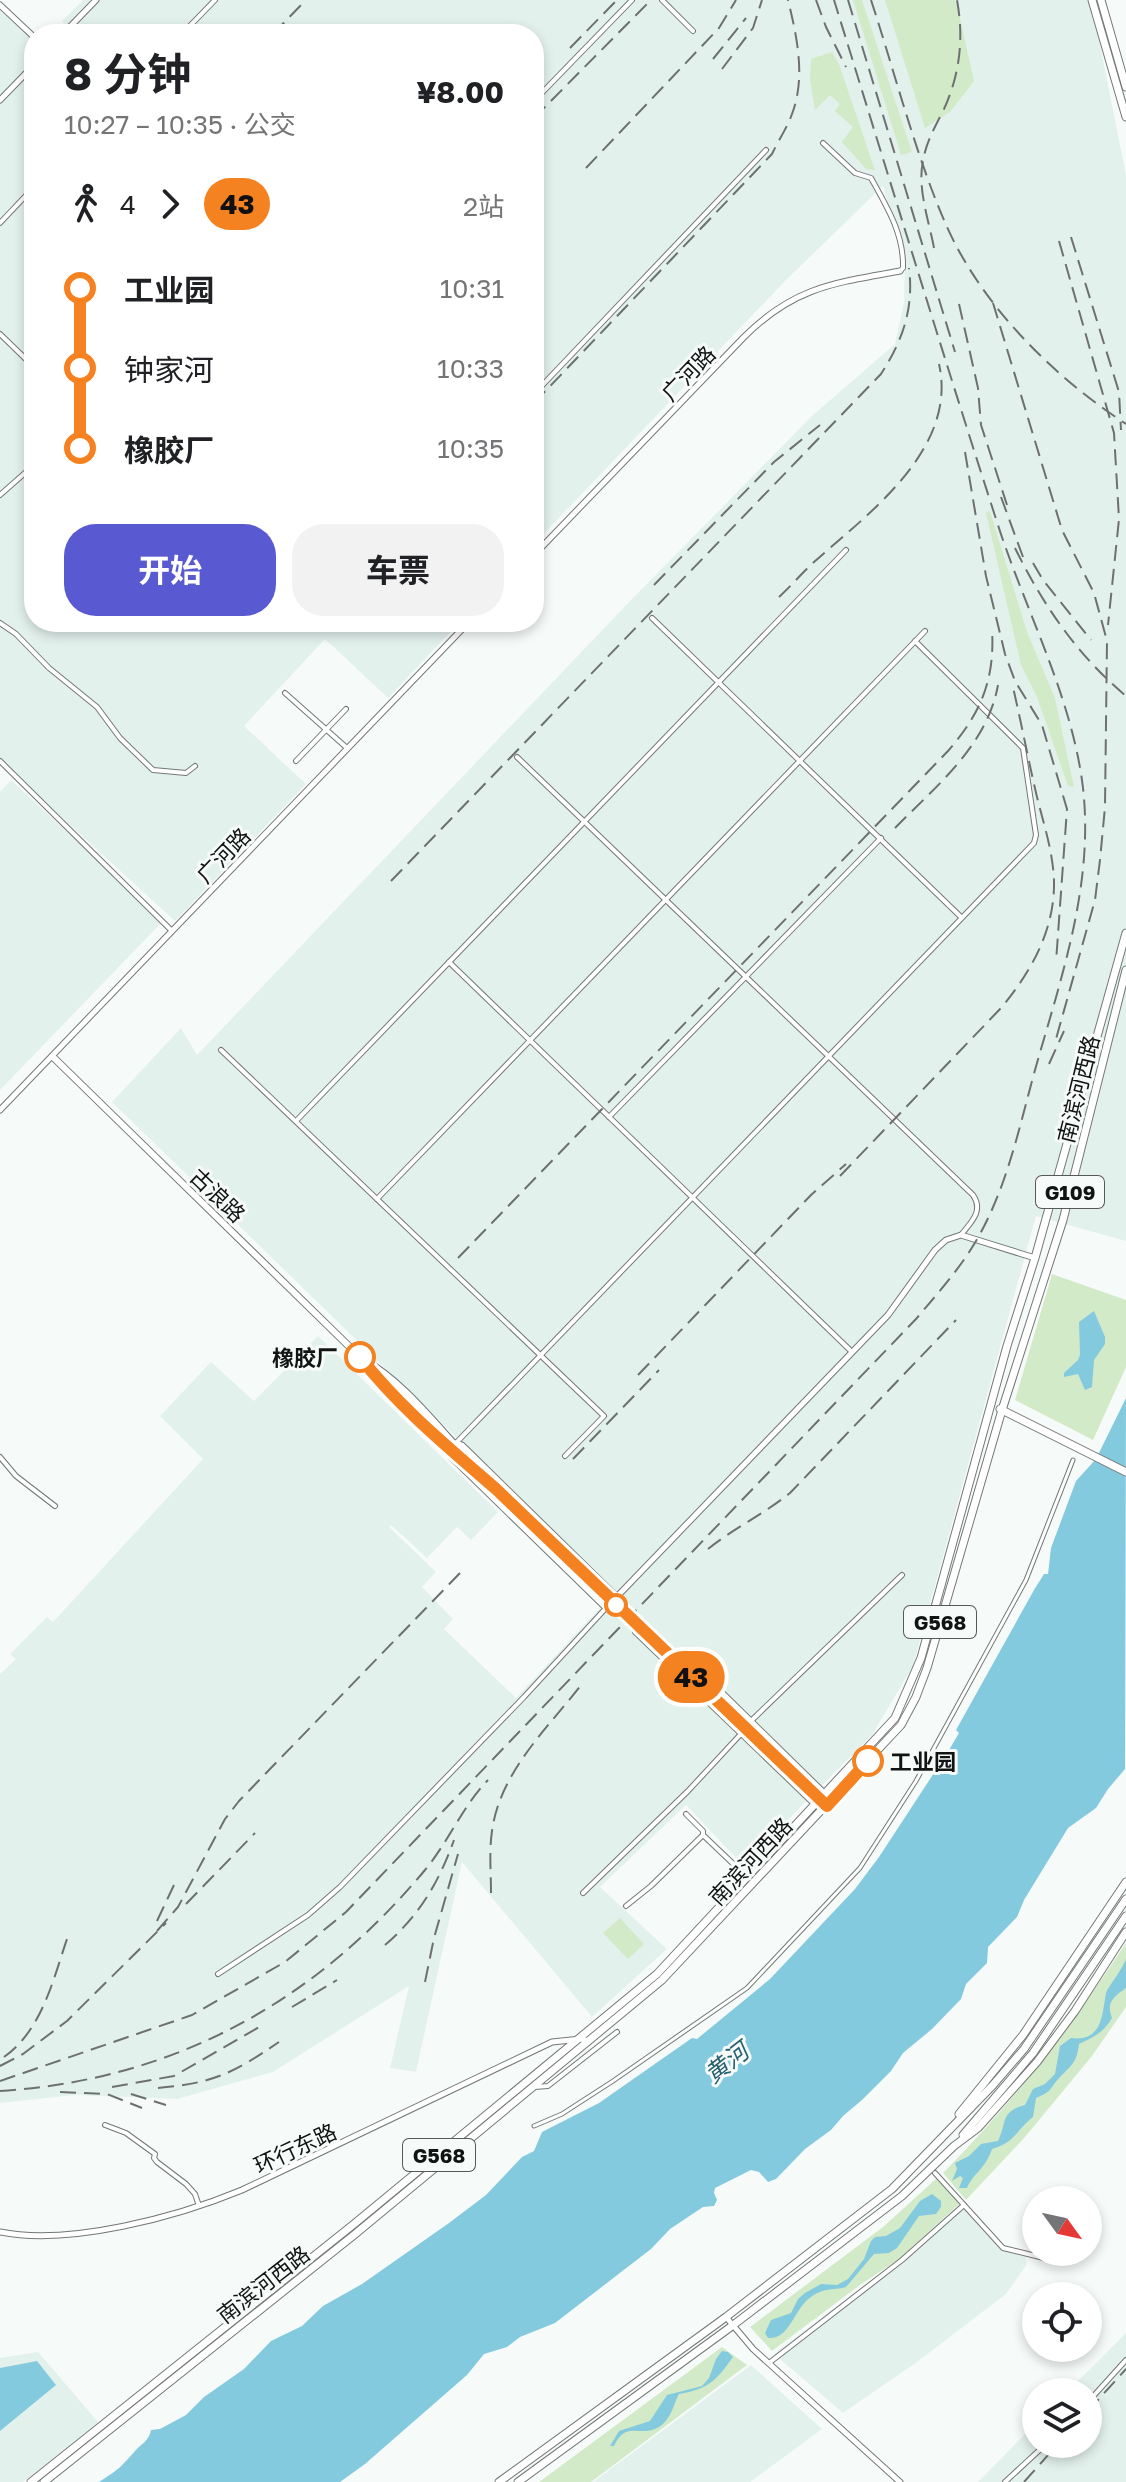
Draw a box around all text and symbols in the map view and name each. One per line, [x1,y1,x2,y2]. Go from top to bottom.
text: 8 分钟 [64,47,191,100]
text: ¥8.00 [416,74,504,110]
text: 10:27 – 10:35 · 公交 [64,109,296,140]
icon: walk [64,182,108,226]
icon: forward [148,182,192,226]
text: 43 [220,187,254,220]
text: 4 [120,189,136,220]
text: 2站 [463,191,504,222]
text: 工业园 [124,272,214,308]
text: 10:31 [440,273,504,304]
street label: 广河路 [655,340,721,406]
text: 钟家河 [124,352,214,388]
text: 10:33 [437,353,504,384]
text: 橡胶厂 [124,432,214,468]
text: 10:35 [437,433,504,464]
button: 开始 [64,524,276,616]
button: 车票 [292,524,504,616]
street label: 广河路 [190,822,256,888]
street label: 南滨河西路 [1052,1032,1104,1146]
street label: 古浪路 [185,1162,251,1228]
road number: G109 [1036,1176,1104,1208]
marker: 橡胶厂 [345,1342,375,1372]
place label: 橡胶厂 [272,1344,338,1371]
unlabelled marker [605,1594,627,1616]
road number: G568 [904,1606,976,1638]
line badge: 43 [655,1651,727,1703]
text: 43 [674,1660,708,1693]
marker: 工业园 [853,1746,883,1776]
place label: 工业园 [890,1748,956,1775]
street label: 南滨河西路 [703,1812,797,1910]
water label: 黄河 [698,2033,757,2088]
street label: 环行东路 [249,2117,341,2179]
road number: G568 [403,2139,475,2171]
north arrow [1022,2186,1102,2266]
map controls [1022,2186,1102,2458]
street label: 南滨河西路 [211,2239,315,2329]
button: locate [1022,2282,1102,2362]
button: layers [1022,2378,1102,2458]

